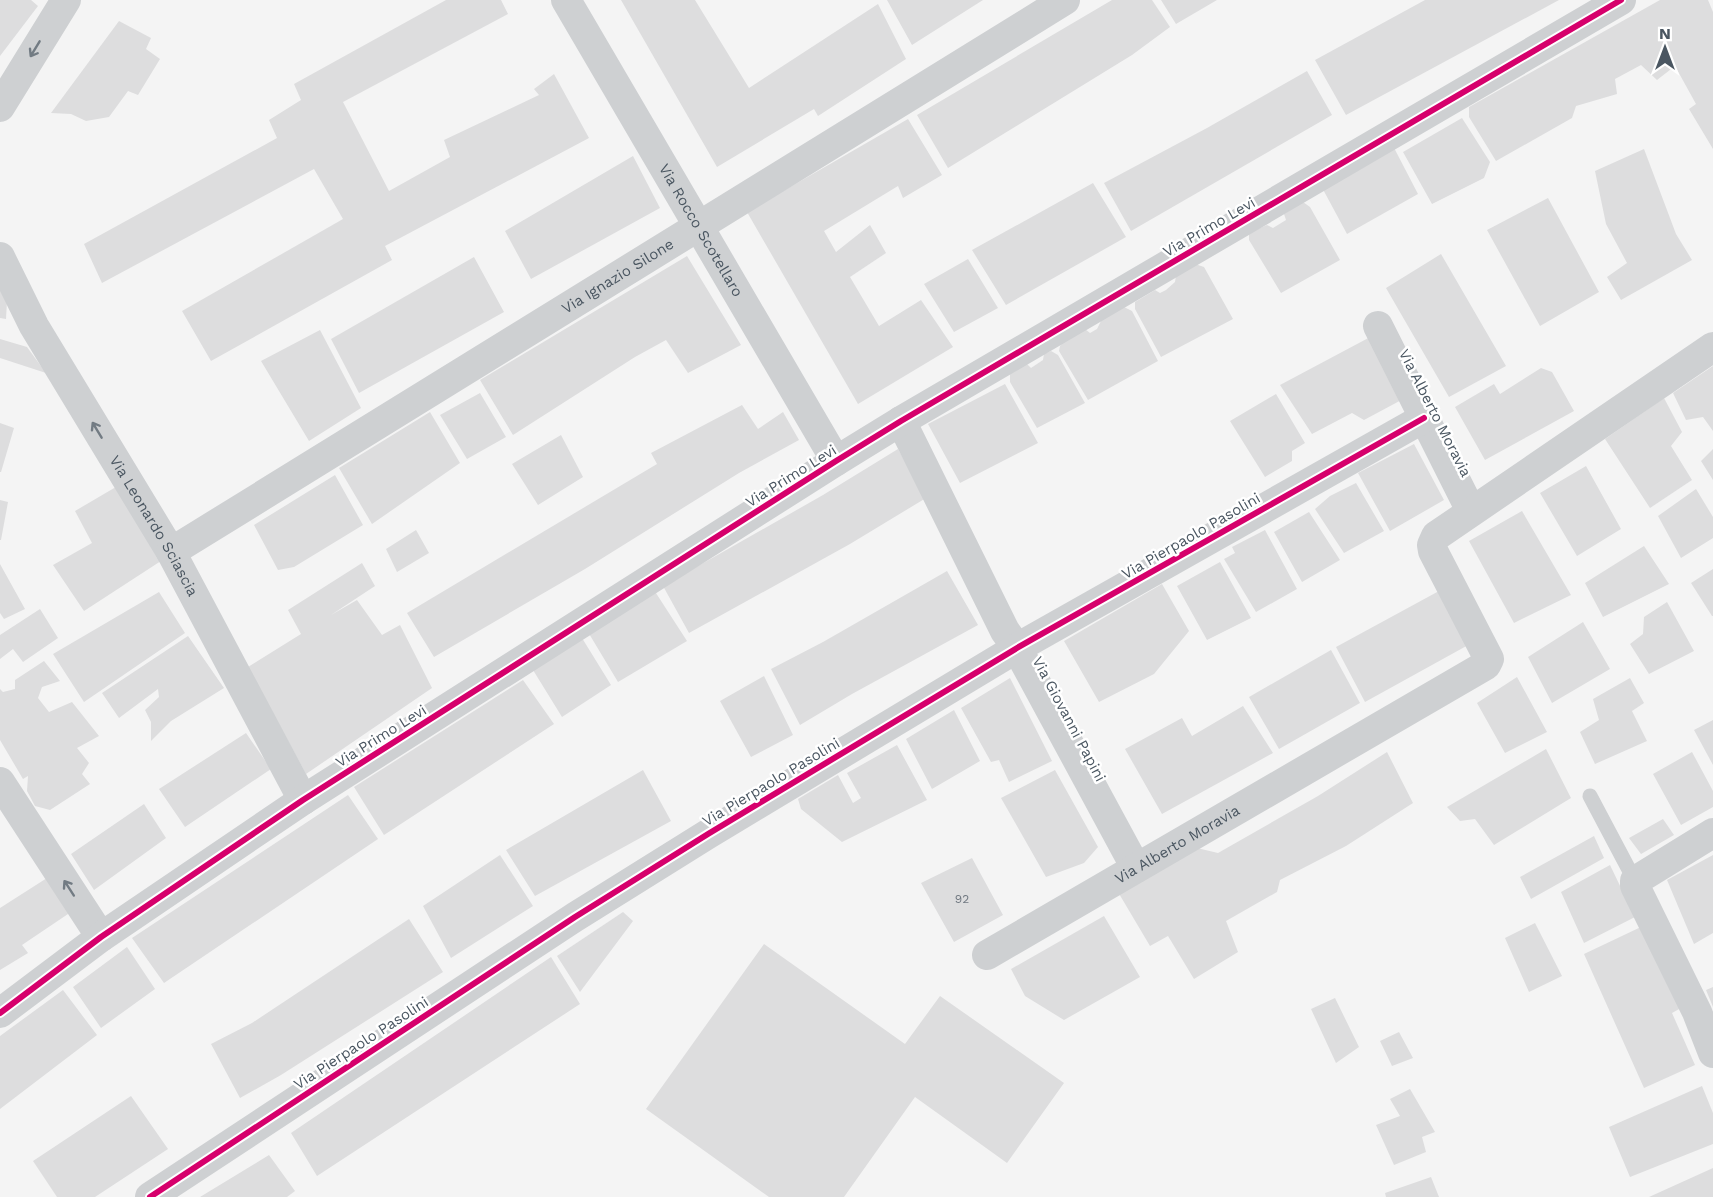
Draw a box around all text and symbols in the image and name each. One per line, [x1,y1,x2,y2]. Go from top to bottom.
north arrow [1635,18,1695,78]
text: N [1659,24,1671,43]
one-way arrow [28,40,40,57]
street label: Via Rocco Scotellaro [655,161,747,300]
street label: Via Primo Levi [1160,193,1258,261]
street label: Via Ignazio Silone [558,235,677,318]
street label: Via Alberto Moravia [1395,346,1475,480]
one-way arrow [91,422,103,439]
street label: Via Primo Levi [742,441,840,511]
street label: Via Leonardo Sciascia [106,452,202,600]
street label: Via Pierpaolo Pasolini [1119,489,1263,583]
street label: Via Giovanni Papini [1028,653,1110,785]
street label: Via Primo Levi [332,701,430,771]
street label: Via Pierpaolo Pasolini [699,734,843,830]
street label: Via Alberto Moravia [1112,801,1243,888]
one-way arrow [62,880,74,897]
house number: 92 [955,892,969,906]
street label: Via Pierpaolo Pasolini [290,993,432,1093]

